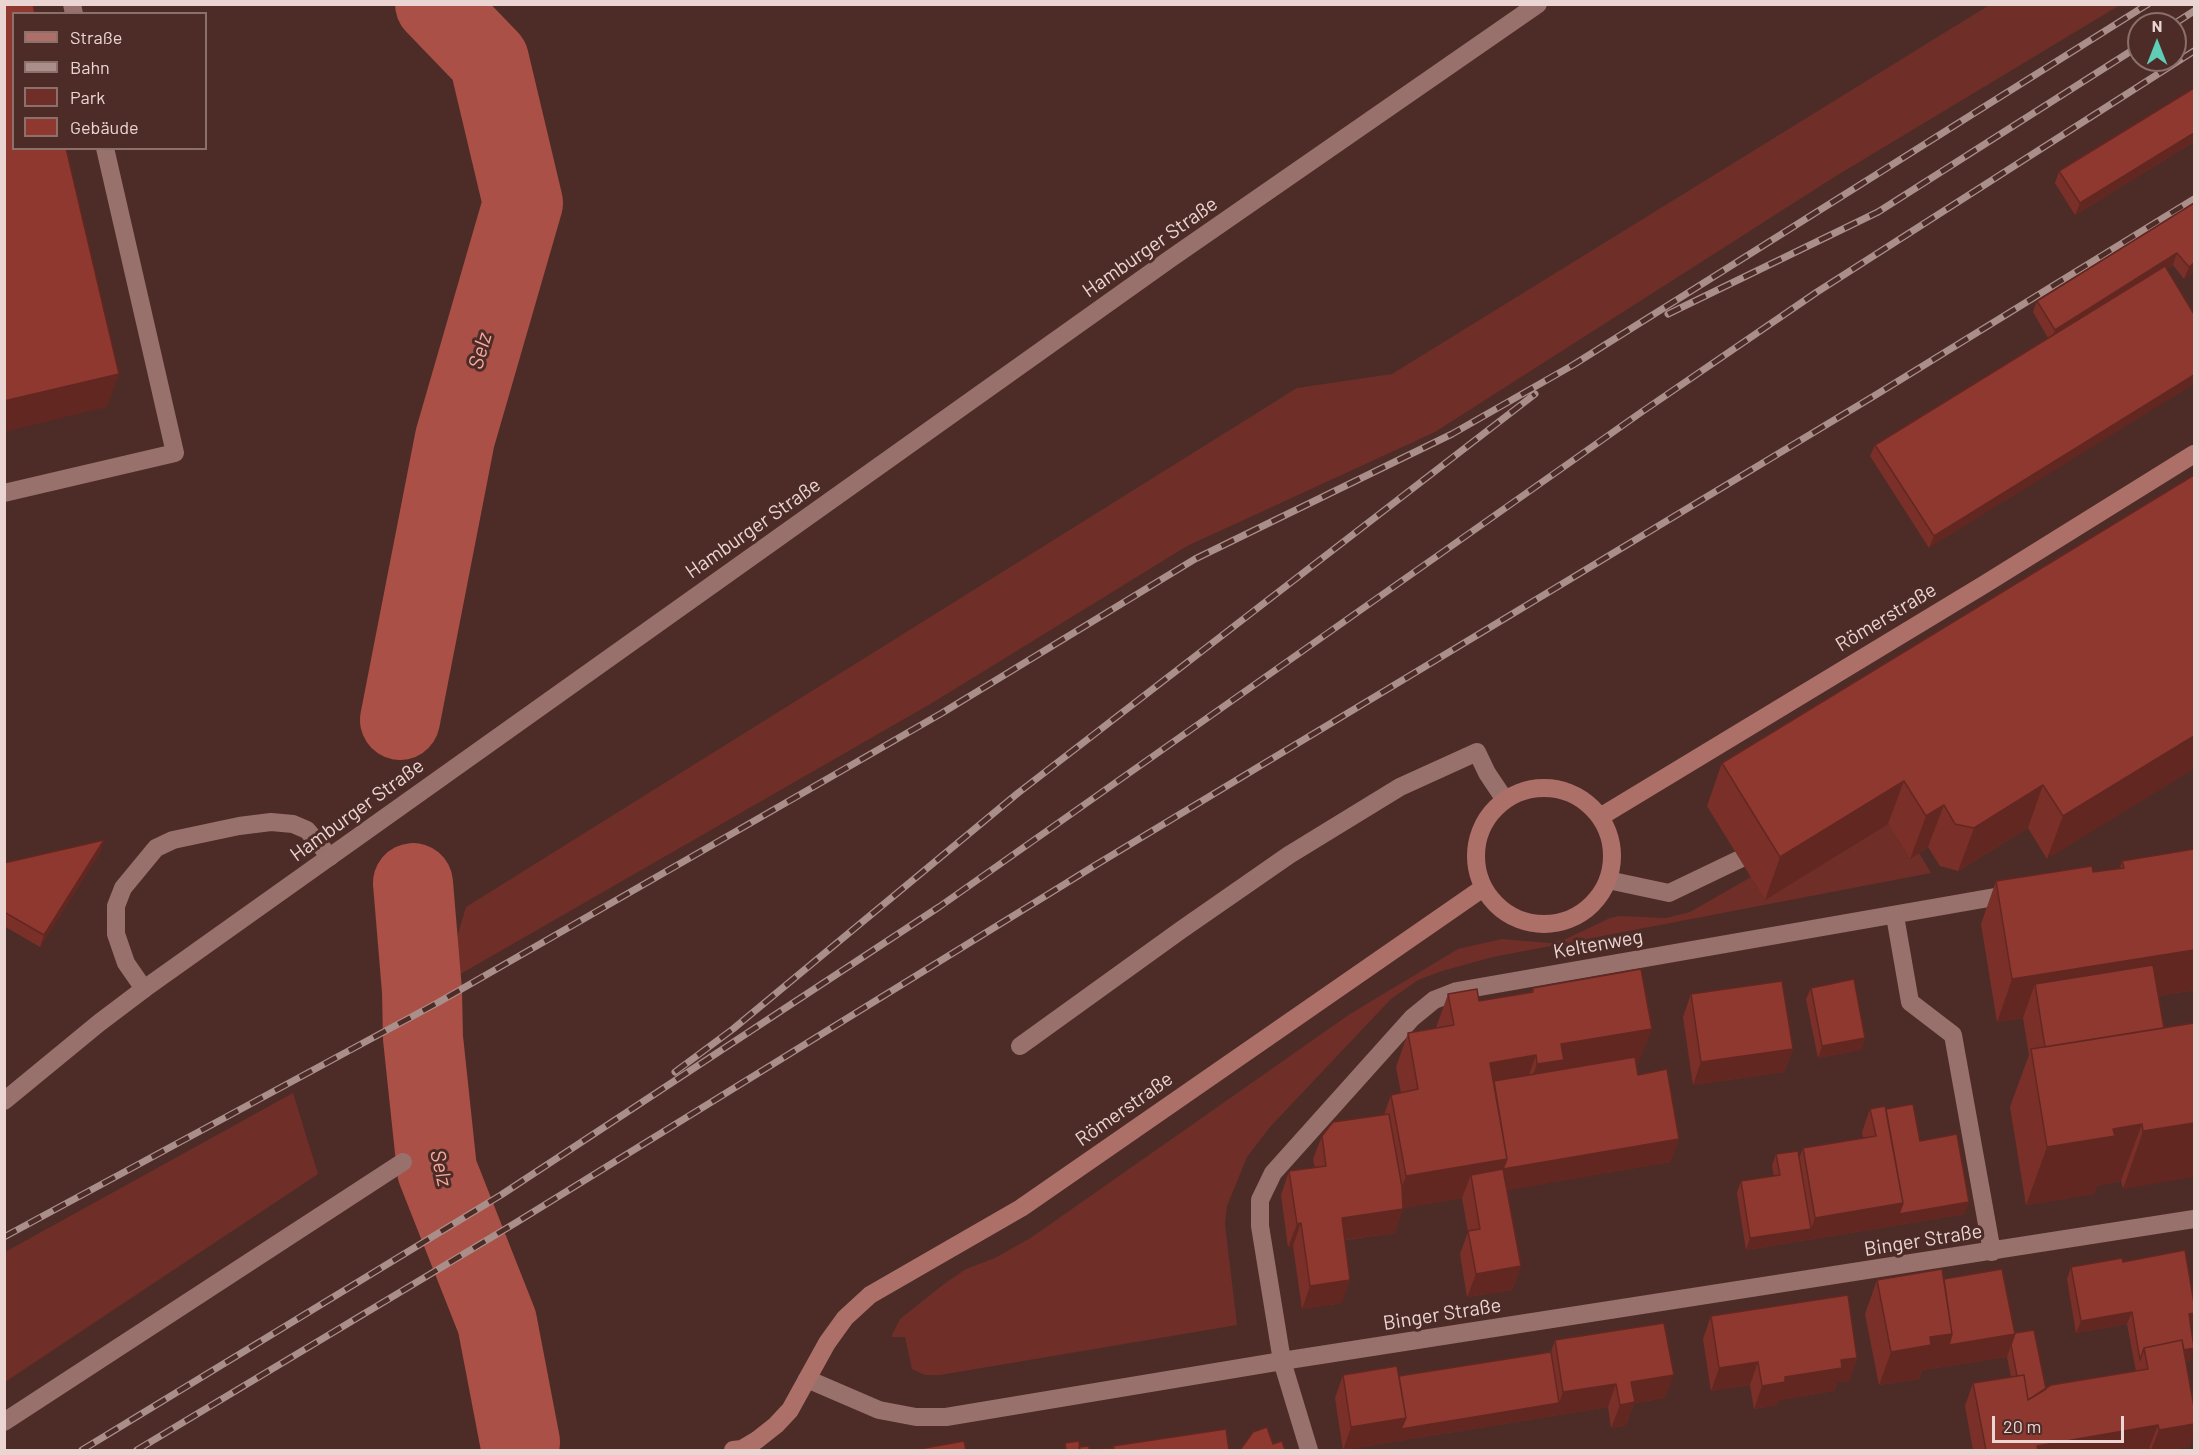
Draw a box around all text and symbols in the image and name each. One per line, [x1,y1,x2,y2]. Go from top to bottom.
legend [12,12,207,150]
north arrow [2127,12,2187,72]
text: N [2152,16,2162,35]
text: Straße [70,26,122,48]
text: Bahn [70,56,110,78]
text: Park [70,86,105,108]
text: Gebäude [70,116,139,138]
street label: Hamburger Straße [1078,191,1222,303]
water label: Selz [463,330,497,372]
street label: Hamburger Straße [681,472,825,584]
street label: Römerstraße [1831,578,1941,656]
street label: Hamburger Straße [285,753,429,867]
street label: Keltenweg [1551,924,1645,964]
street label: Römerstraße [1071,1067,1177,1151]
water label: Selz [425,1147,457,1189]
street label: Binger Straße [1862,1219,1984,1261]
street label: Binger Straße [1381,1293,1503,1335]
scale bar [1995,1404,2127,1442]
text: 20 m [2003,1415,2041,1437]

